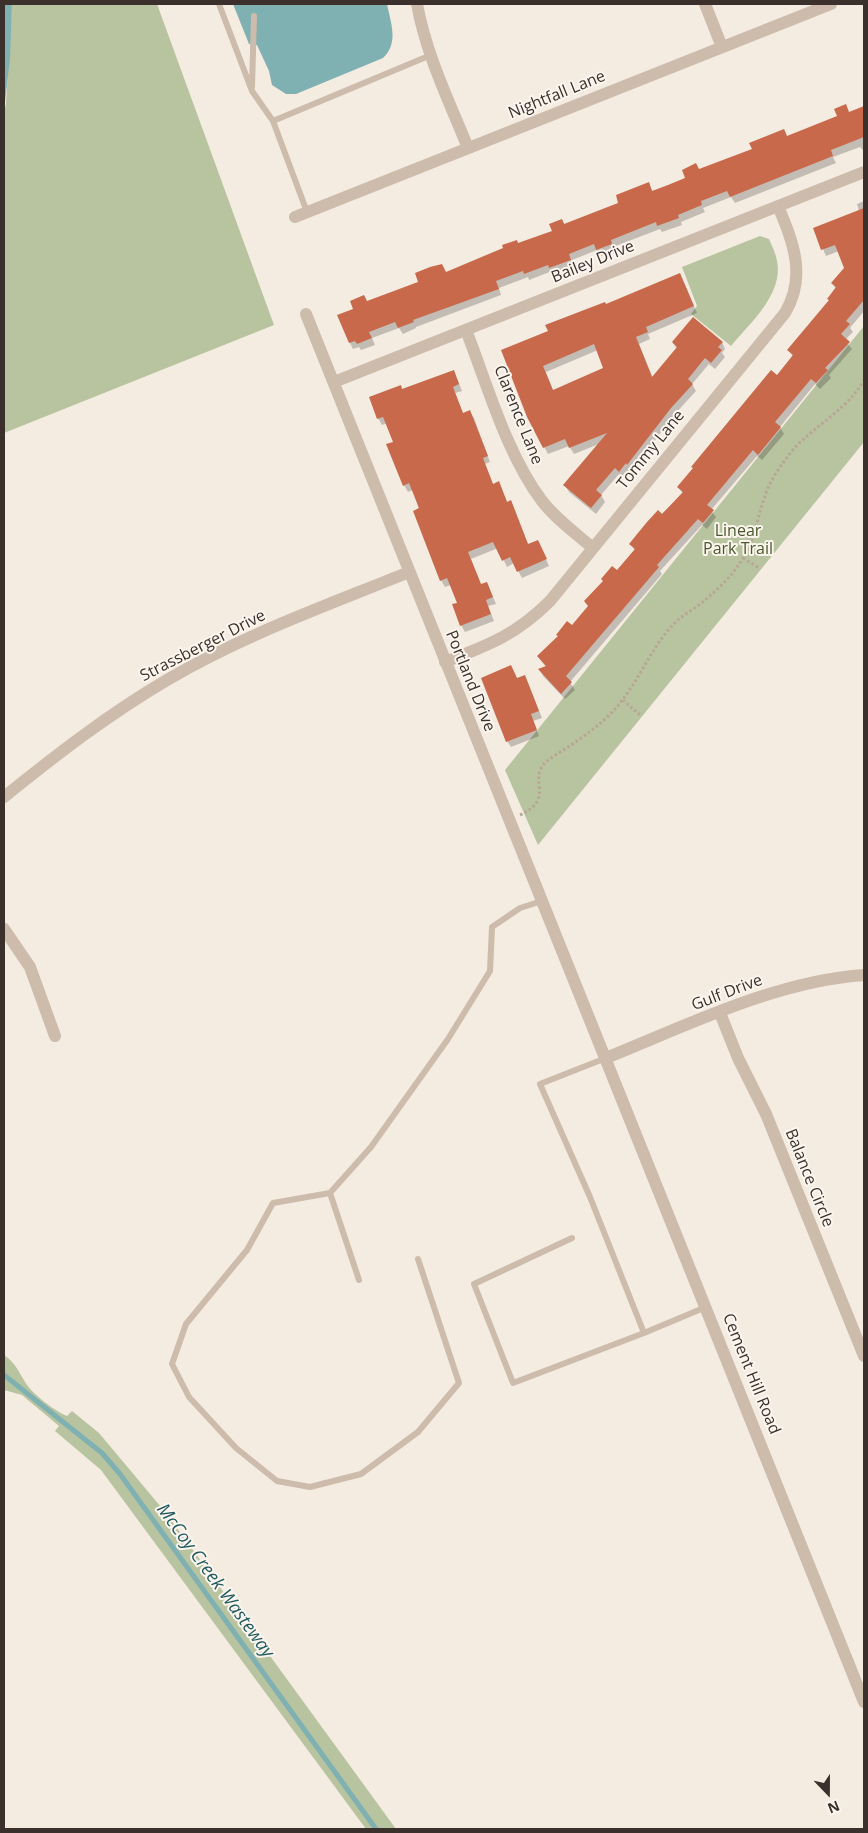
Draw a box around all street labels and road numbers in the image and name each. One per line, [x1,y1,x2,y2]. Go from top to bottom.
street label: Nightfall Lane [506,67,608,123]
street label: Bailey Drive [549,237,637,287]
street label: Clarence Lane [489,363,547,467]
street label: Tommy Lane [613,407,689,493]
street label: Strassberger Drive [137,606,269,686]
street label: Portland Drive [441,628,499,734]
street label: Gulf Drive [689,971,765,1015]
street label: Balance Circle [781,1126,837,1230]
street label: Cement Hill Road [718,1311,784,1437]

